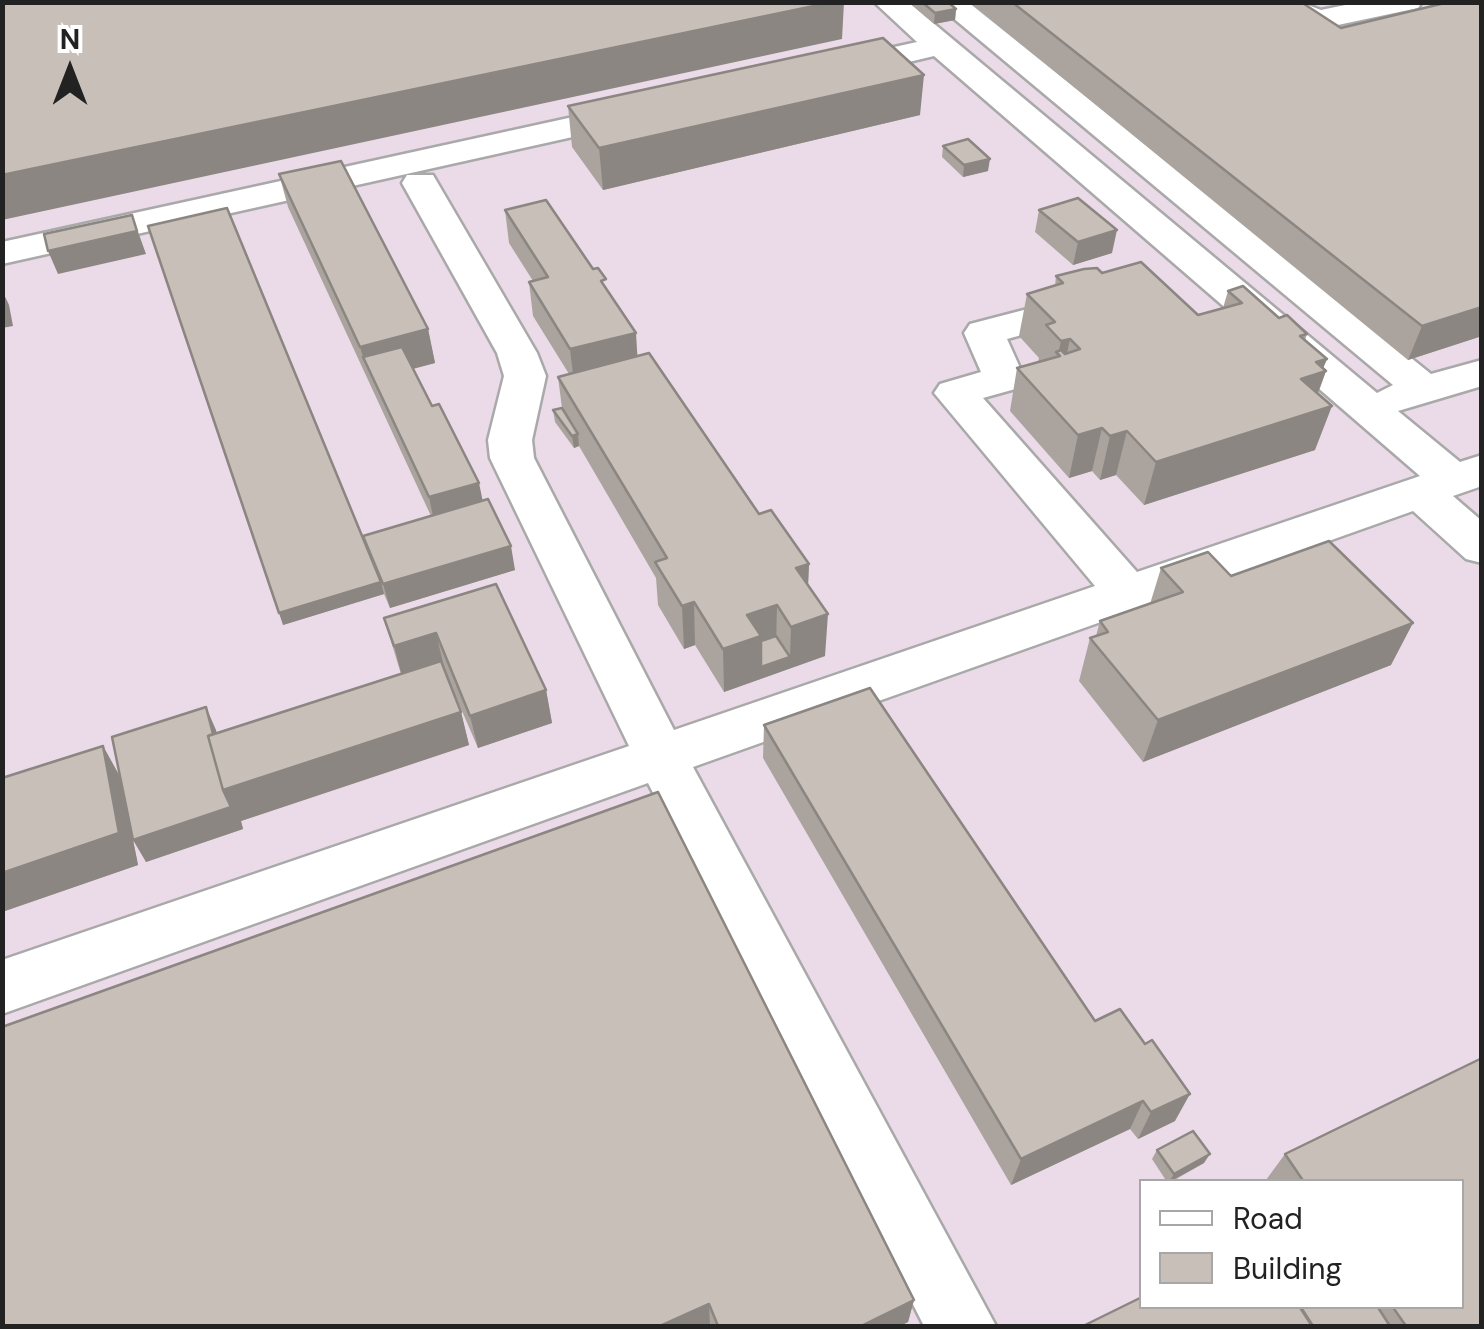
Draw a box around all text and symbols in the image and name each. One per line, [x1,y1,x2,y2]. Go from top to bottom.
north arrow [20,20,120,120]
text: N [60,21,80,58]
legend [1139,1179,1464,1309]
text: Road [1233,1199,1303,1238]
text: Building [1233,1249,1342,1288]

